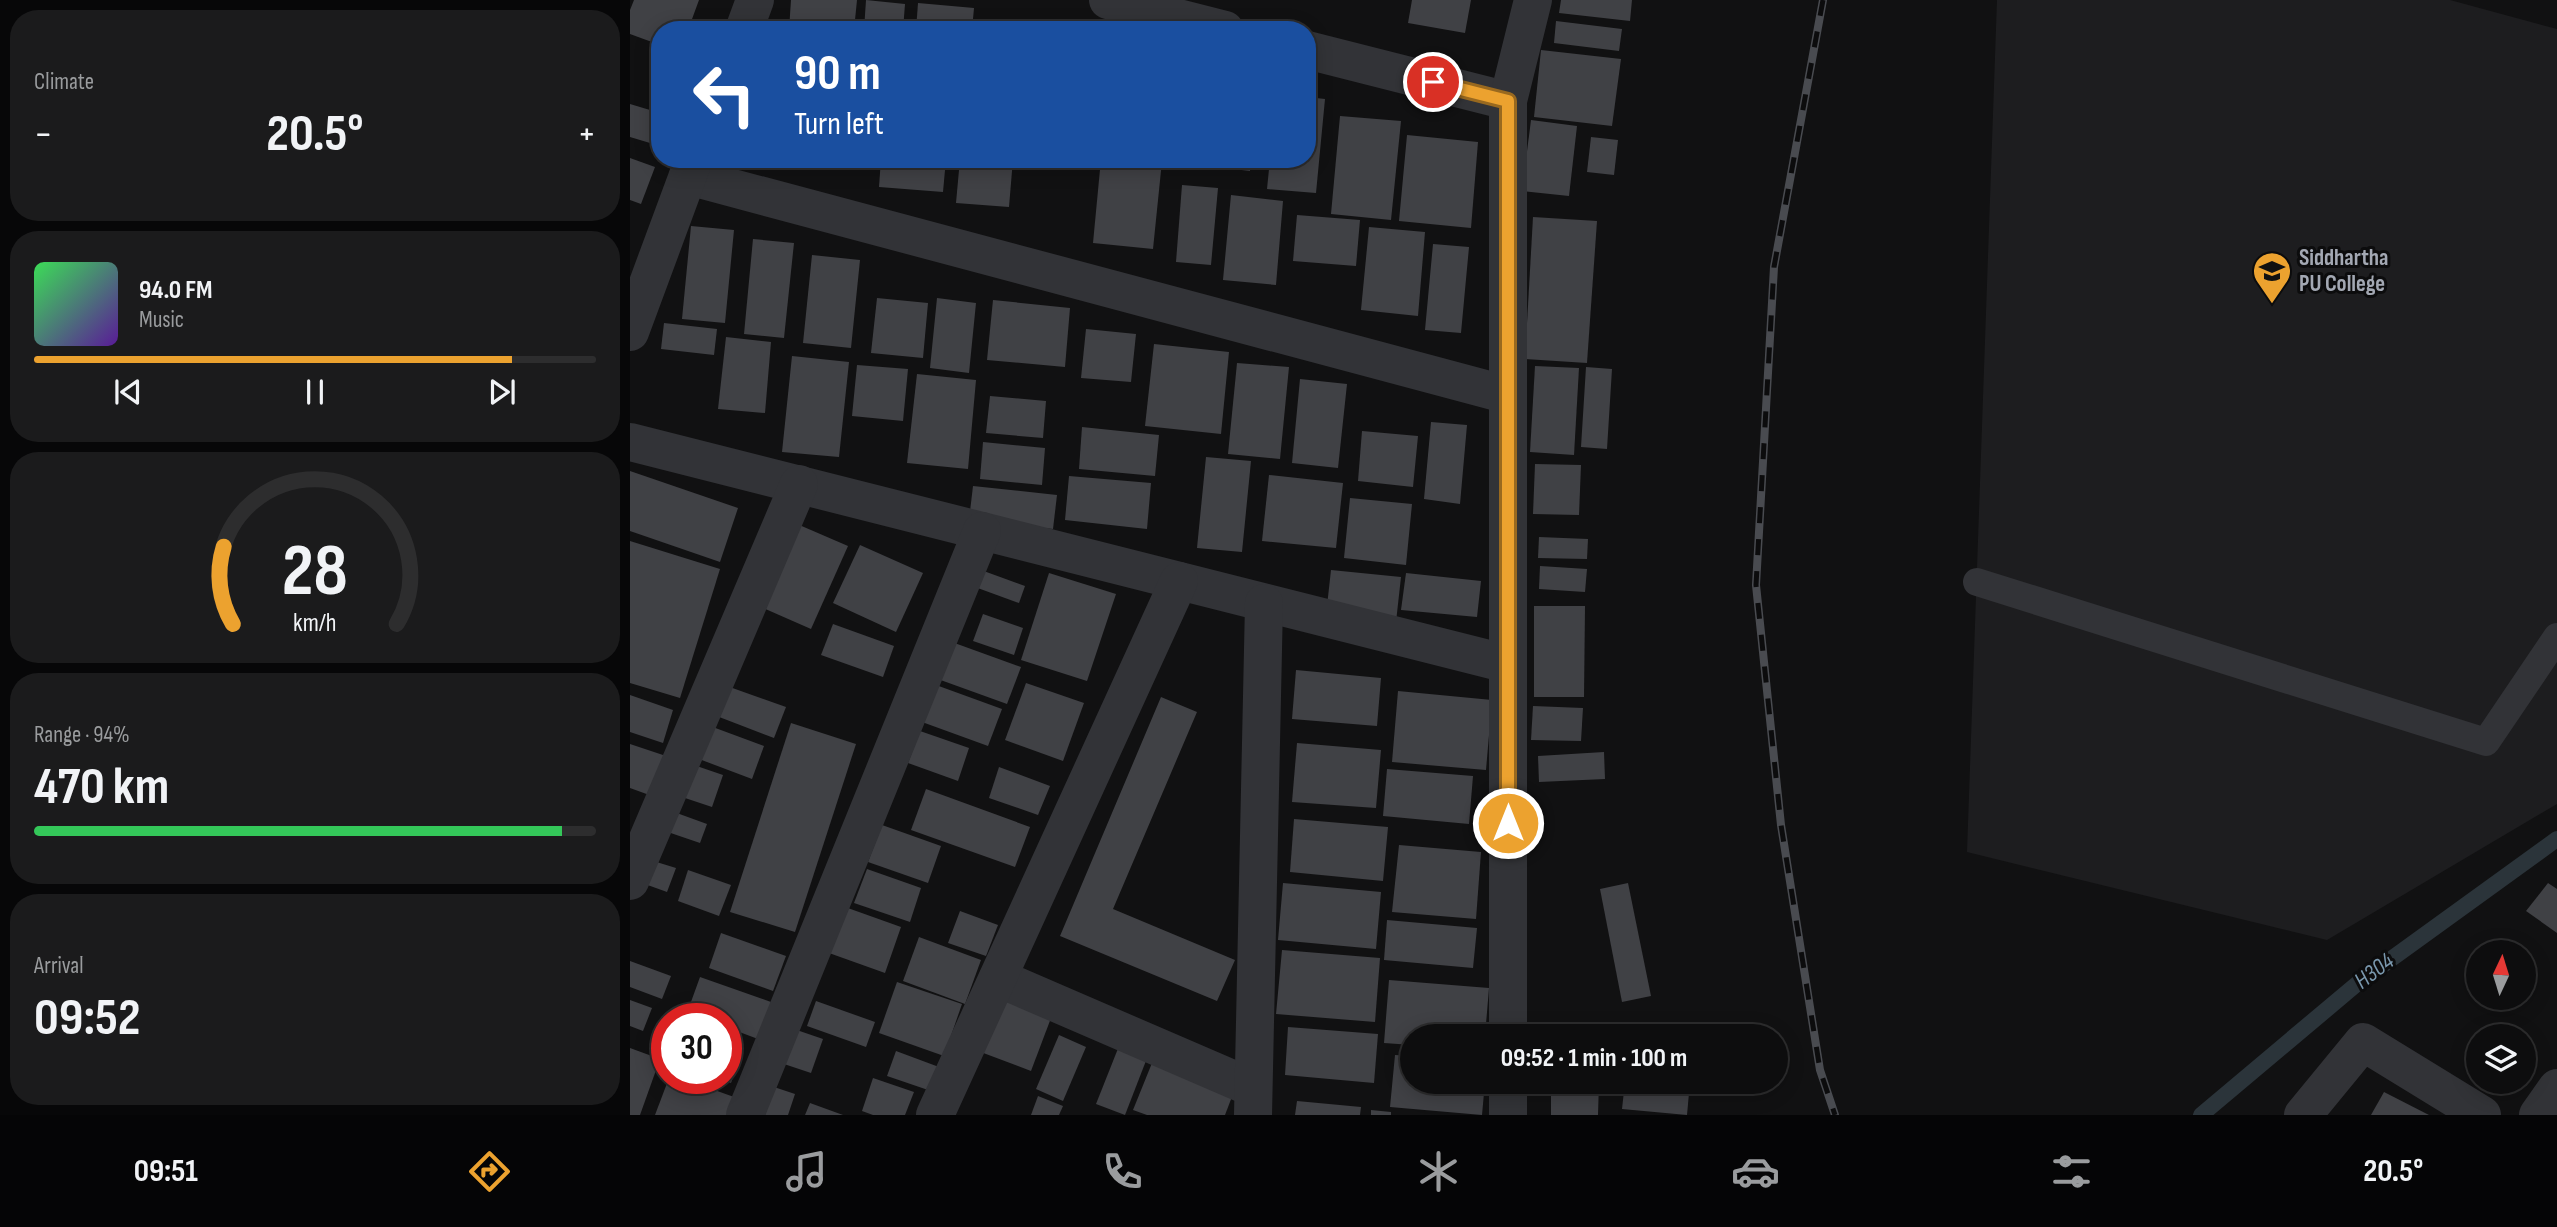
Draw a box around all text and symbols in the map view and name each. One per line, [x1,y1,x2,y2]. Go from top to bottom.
text: 90 m [794,45,881,104]
icon: left [679,49,770,140]
pin [1403,52,1463,112]
icon: arrive [1414,63,1452,101]
text: Climate [34,68,94,96]
text: 20.5° [266,103,364,166]
text: Turn left [794,105,884,144]
text: − [34,112,53,157]
text: + [577,112,596,157]
place label: Siddhartha PU College [2299,244,2388,298]
school or university icon: Siddhartha PU College [2251,250,2293,305]
text: 94.0 FM [139,275,213,306]
text: Music [139,306,184,334]
icon: previous [109,373,147,411]
icon: pause [296,373,334,411]
icon: next [483,373,521,411]
text: 28 [282,528,348,616]
text: km/h [293,607,337,638]
text: Range · 94% [34,721,130,749]
text: 470 km [34,756,169,819]
position arrow [1471,786,1545,860]
north arrow [2466,940,2536,1010]
map controls [2466,940,2536,1094]
water label: H304 [2348,947,2400,995]
text: Arrival [34,952,83,980]
text: 09:52 [34,987,141,1050]
speed limit sign: 30 [651,1003,742,1094]
button: layers [2466,1024,2536,1094]
text: 09:52 · 1 min · 100 m [1501,1043,1687,1074]
icon: directions [465,1147,514,1196]
icon: music [782,1147,831,1196]
icon: phone [1098,1147,1147,1196]
icon: climate [1414,1147,1463,1196]
icon: car [1731,1147,1780,1196]
icon: filters [2047,1147,2096,1196]
text: 09:51 [134,1152,198,1191]
text: 20.5° [2363,1152,2423,1191]

